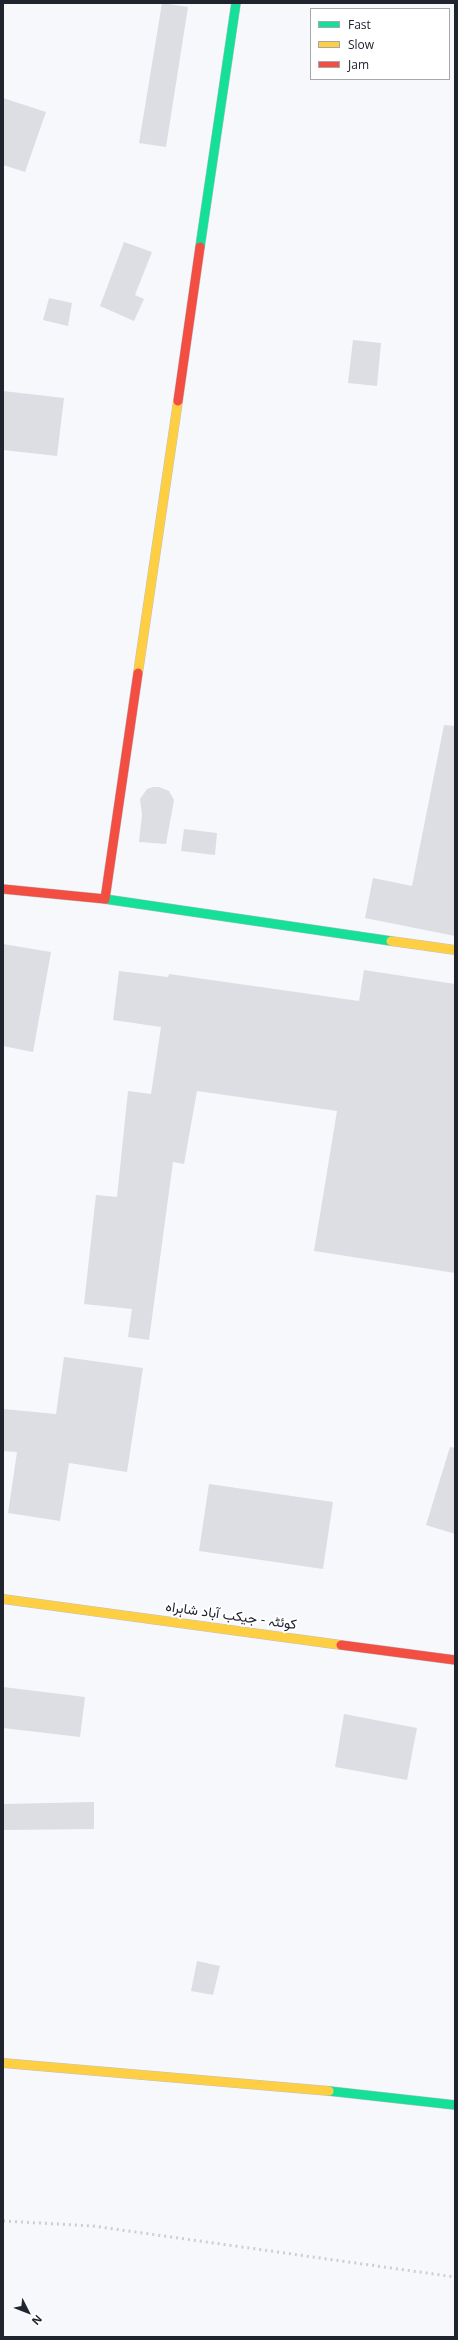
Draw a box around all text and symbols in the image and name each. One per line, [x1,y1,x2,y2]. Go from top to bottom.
legend [310,8,450,80]
text: Fast [348,16,371,33]
text: Slow [348,36,374,53]
text: Jam [348,56,369,73]
street label: کوئٹہ - جیکب آباد شاہراہ [164,1598,298,1634]
north arrow [8,2292,48,2332]
text: N [29,2312,46,2329]

